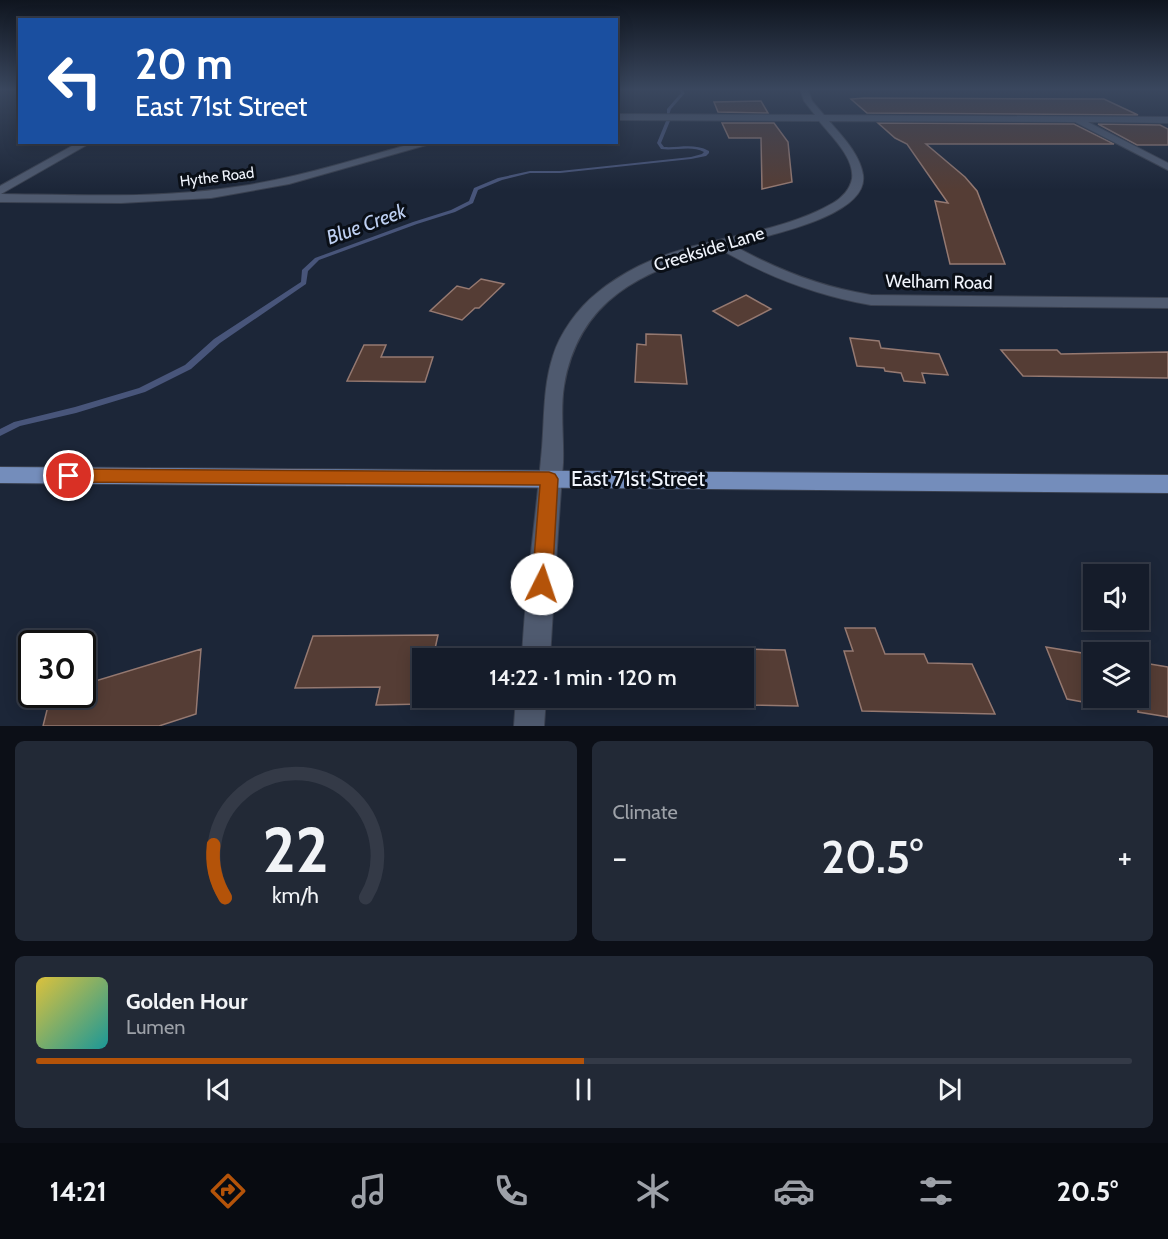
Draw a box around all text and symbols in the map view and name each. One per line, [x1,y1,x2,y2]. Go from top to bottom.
text: 20 m [135,38,233,90]
icon: left [36,42,114,120]
text: East 71st Street [135,90,307,123]
street label: Hythe Road [179,164,255,190]
water label: Blue Creek [323,198,410,249]
street label: Creekside Lane [651,222,767,276]
street label: Welham Road [885,270,993,294]
pin [43,450,94,501]
icon: arrive [52,459,85,492]
street label: East 71st Street [571,466,705,491]
position arrow [510,552,574,616]
map controls [1083,564,1149,708]
button: sound [1083,564,1149,630]
speed limit sign: 30 [18,630,96,708]
button: layers [1083,642,1149,708]
text: 14:22 · 1 min · 120 m [489,664,677,691]
text: Climate [613,800,678,824]
text: 22 [263,812,329,888]
text: 20.5° [821,830,923,884]
text: − [613,837,627,877]
text: + [1117,837,1132,877]
text: km/h [272,882,319,908]
text: Golden Hour [126,988,247,1015]
text: Lumen [126,1015,185,1039]
icon: previous [202,1073,235,1106]
icon: pause [567,1073,600,1106]
icon: next [933,1073,966,1106]
icon: directions [207,1170,249,1212]
icon: music [348,1170,390,1212]
icon: phone [490,1170,532,1212]
icon: climate [632,1170,674,1212]
icon: car [773,1170,815,1212]
icon: filters [915,1170,957,1212]
text: 14:21 [50,1175,107,1208]
text: 20.5° [1057,1175,1118,1208]

